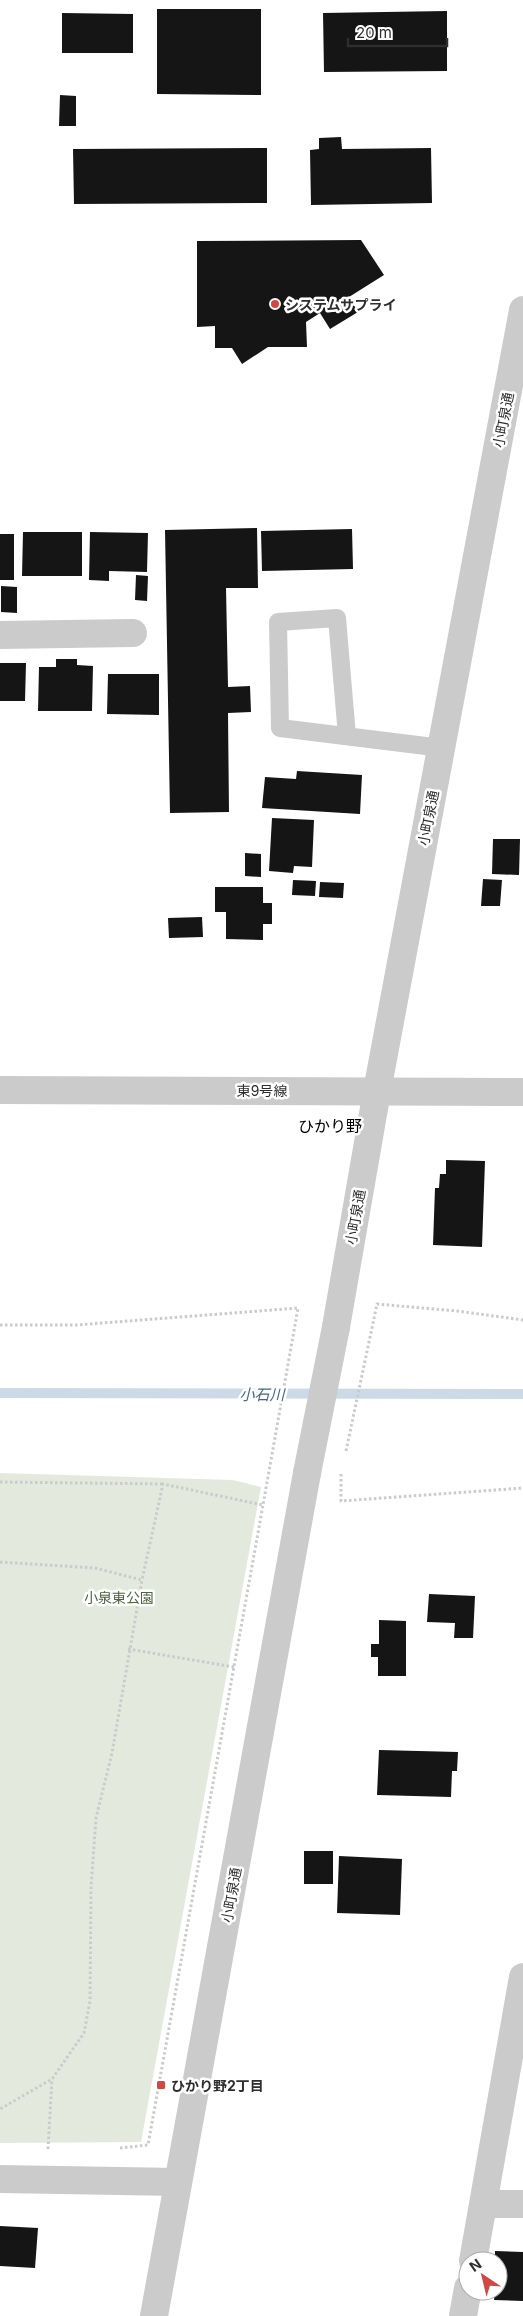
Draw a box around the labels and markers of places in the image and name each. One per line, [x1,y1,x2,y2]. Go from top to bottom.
place label: システムサプライ [285,296,397,313]
marker: システムサプライ [269,298,281,310]
place label: ひかり野2丁目 [171,2077,264,2094]
marker: ひかり野2丁目 [155,2079,167,2091]

